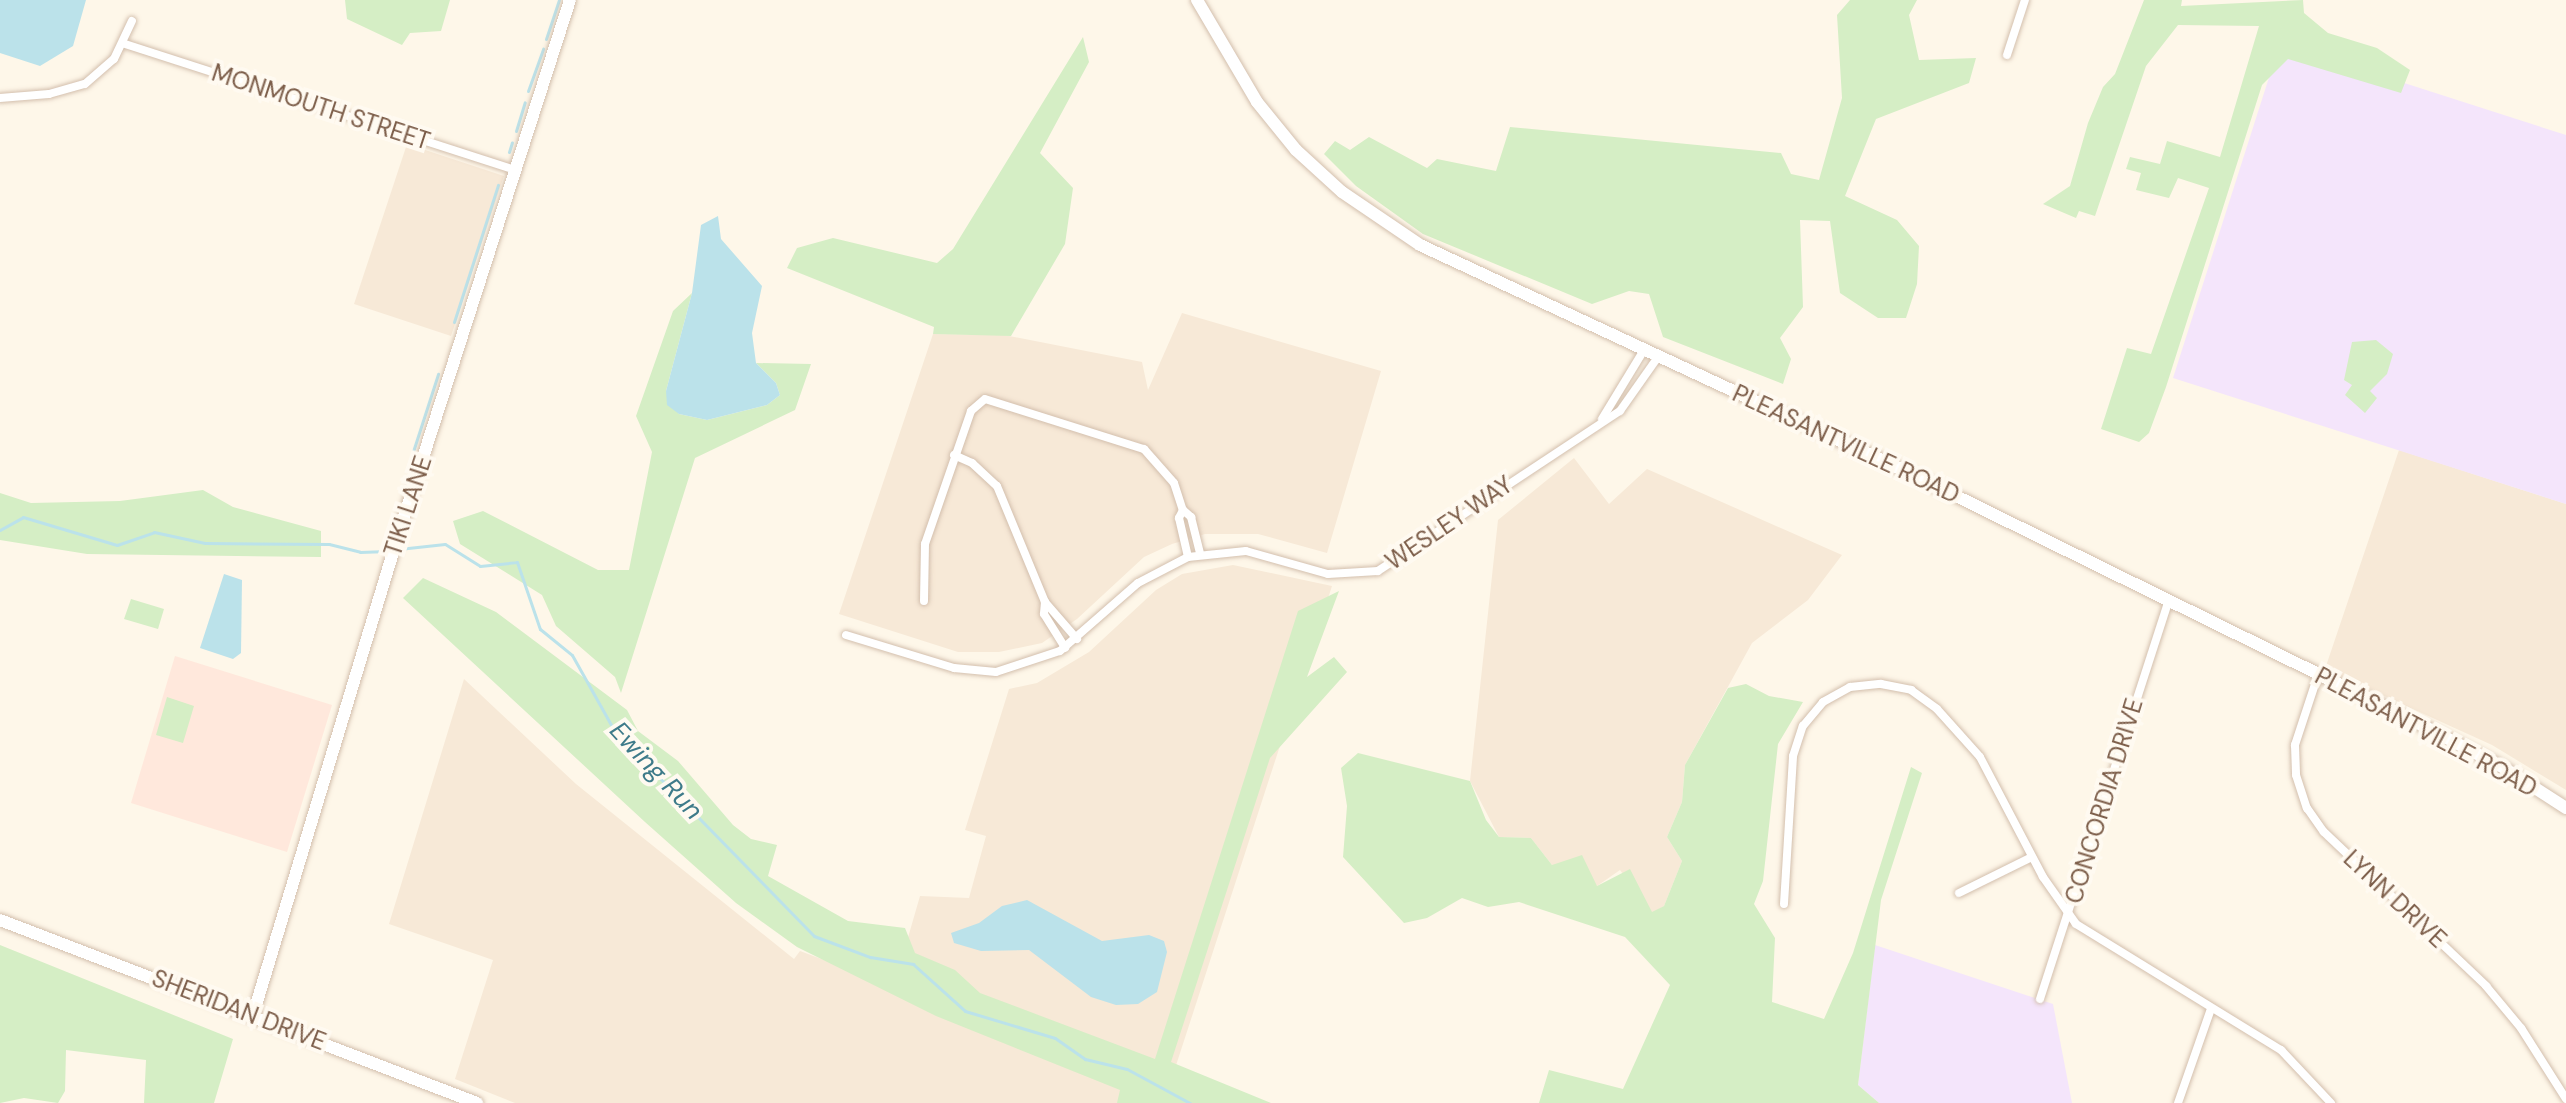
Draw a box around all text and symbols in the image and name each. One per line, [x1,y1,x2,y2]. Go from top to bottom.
street label: MONMOUTH STREET [208,58,434,156]
street label: PLEASANTVILLE ROAD [1728,379,1964,509]
street label: TIKI LANE [378,452,438,560]
street label: WESLEY WAY [1380,470,1518,576]
street label: PLEASANTVILLE ROAD [2310,661,2542,803]
street label: CONCORDIA DRIVE [2059,695,2149,907]
water label: Ewing Run [603,716,709,826]
street label: LYNN DRIVE [2338,844,2452,954]
street label: SHERIDAN DRIVE [148,964,330,1056]

